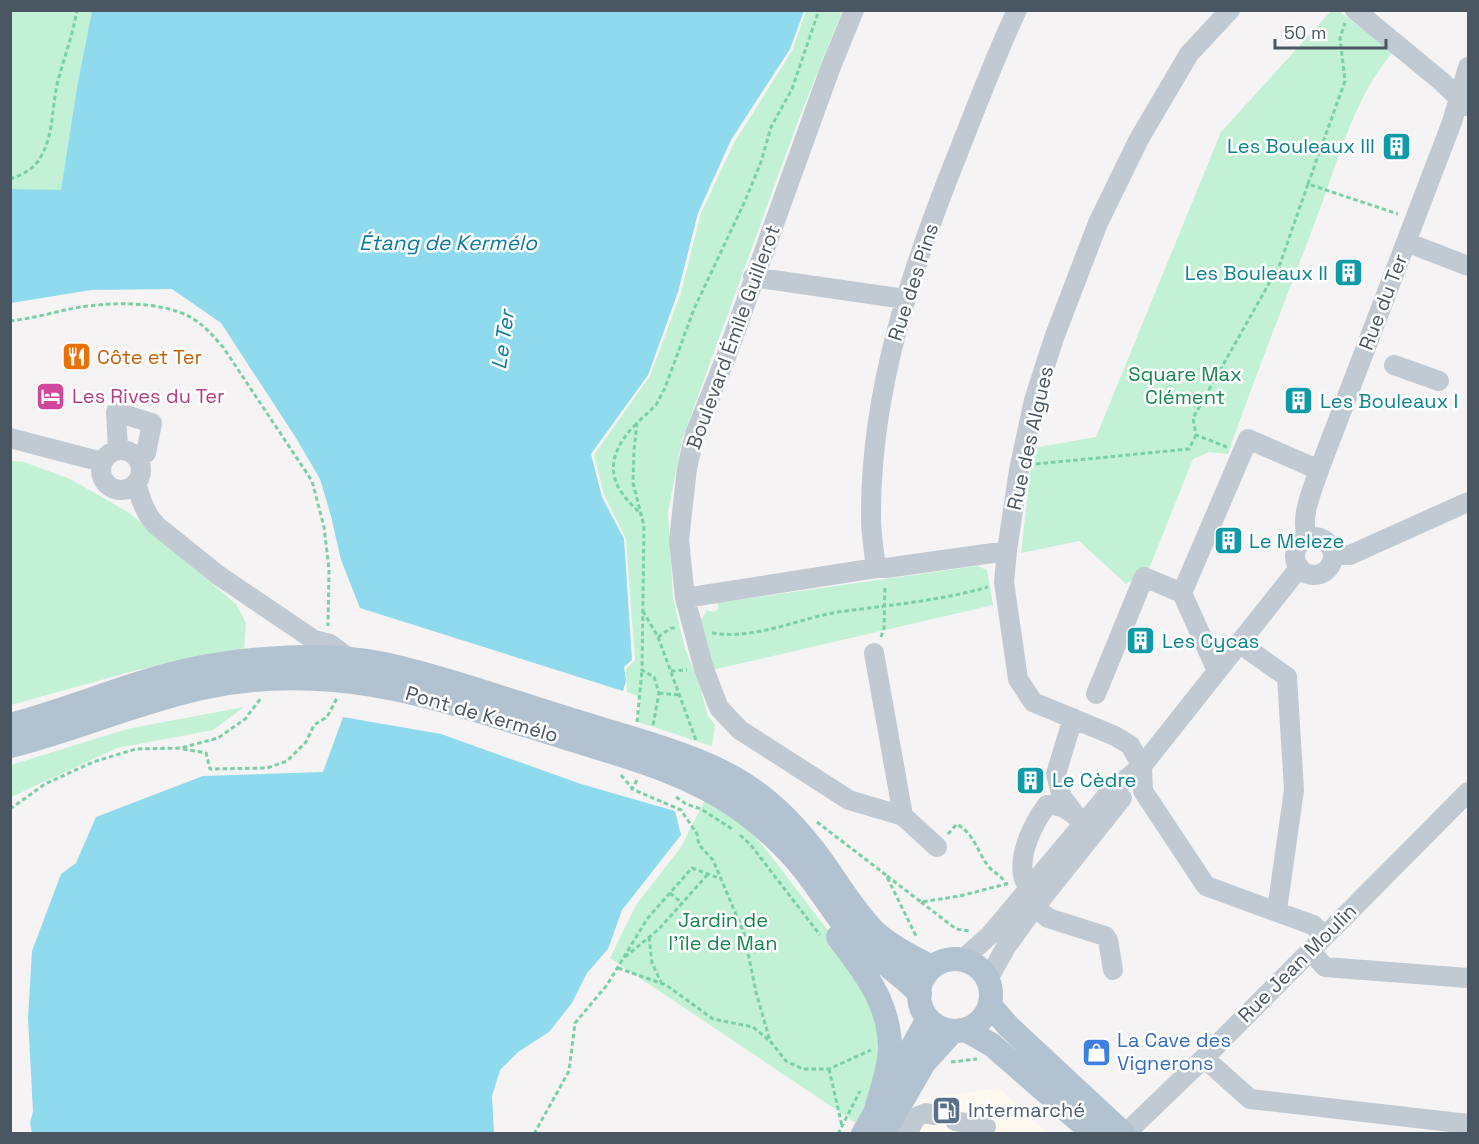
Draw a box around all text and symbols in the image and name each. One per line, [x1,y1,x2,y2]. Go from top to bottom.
scale bar [1275,12,1386,50]
text: 50 m [1284,21,1326,44]
building icon: Les Bouleaux III [1380,130,1412,162]
place label: Les Bouleaux III [1227,133,1375,159]
street label: Rue des Pins [882,220,944,344]
street label: Boulevard Émile Guillerot [680,221,786,453]
water label: Étang de Kermélo [359,229,538,256]
street label: Rue du Ter [1353,250,1413,354]
building icon: Les Bouleaux II [1333,257,1365,289]
place label: Les Bouleaux II [1185,260,1328,286]
water label: Le Ter [485,307,520,371]
restaurant icon: Côte et Ter [60,341,92,373]
place label: Côte et Ter [97,344,202,370]
park label: Square Max Clément [1128,361,1242,410]
street label: Rue des Algues [1001,363,1059,513]
hotel icon: Les Rives du Ter [35,380,67,412]
place label: Les Rives du Ter [72,383,225,409]
building icon: Les Bouleaux I [1283,385,1315,417]
place label: Les Bouleaux I [1320,388,1458,414]
building icon: Le Meleze [1212,525,1244,557]
place label: Le Meleze [1249,528,1344,554]
building icon: Les Cycas [1125,625,1157,657]
place label: Les Cycas [1162,628,1259,654]
street label: Pont de Kermélo [403,680,561,748]
building icon: Le Cèdre [1015,764,1047,796]
place label: Le Cèdre [1052,767,1136,793]
street label: Rue Jean Moulin [1232,898,1362,1028]
park label: Jardin de l'île de Man [668,907,778,956]
place label: La Cave des Vignerons [1117,1027,1231,1076]
shop icon: La Cave des Vignerons [1080,1036,1112,1068]
fuel station icon: Intermarché [931,1094,963,1126]
place label: Intermarché [968,1097,1085,1123]

